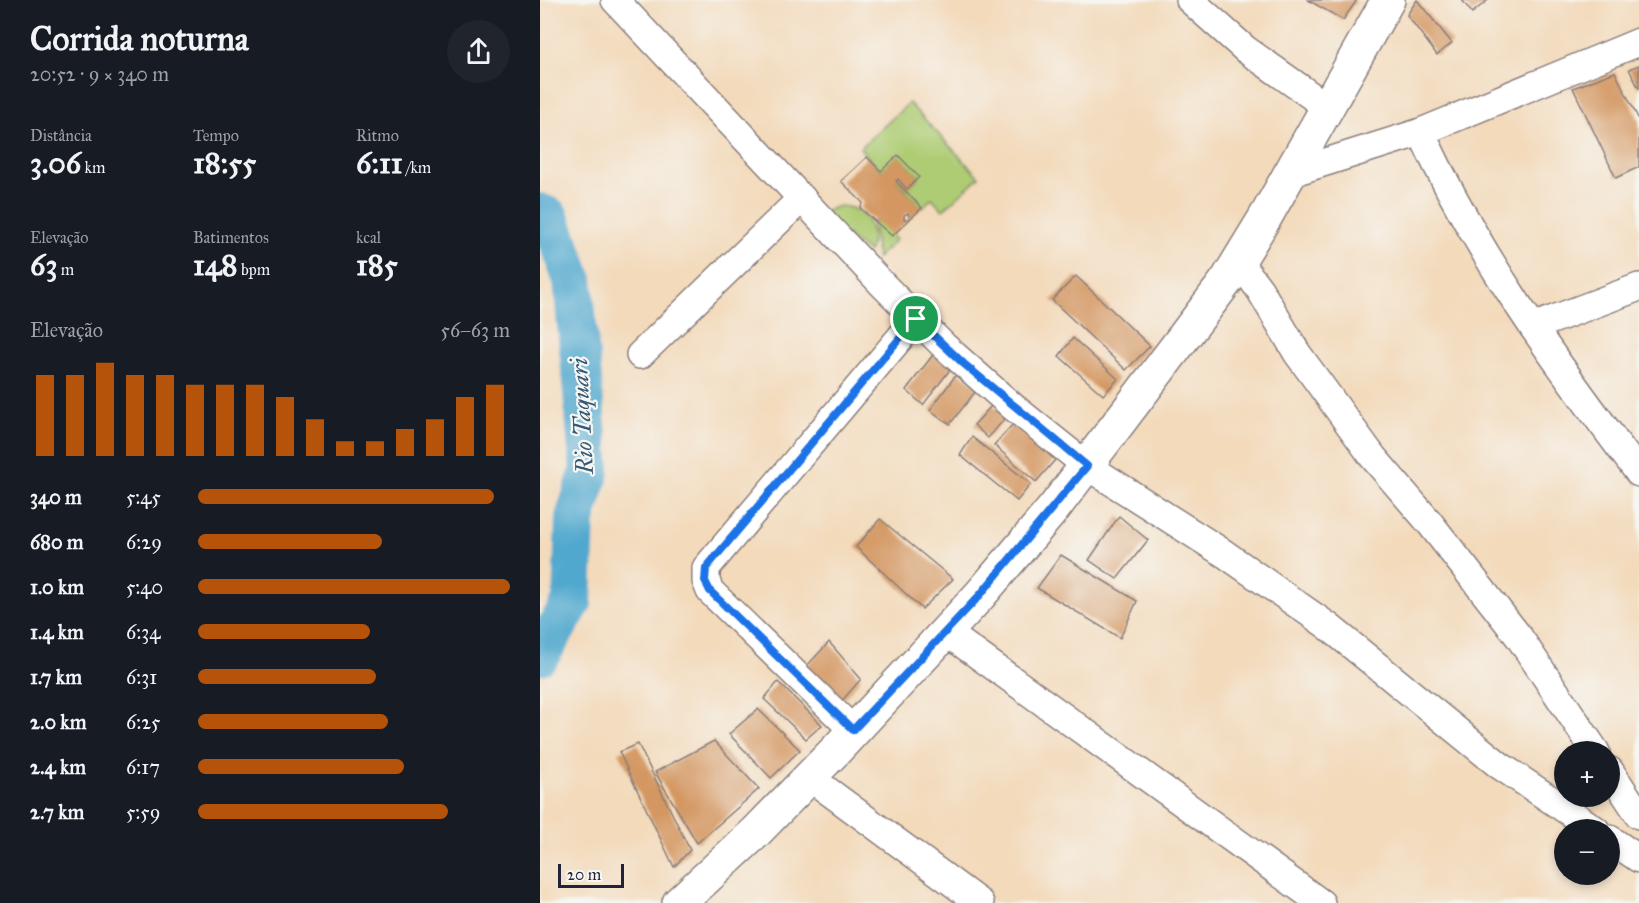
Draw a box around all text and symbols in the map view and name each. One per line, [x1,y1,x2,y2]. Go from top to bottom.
text: Corrida noturna [30,19,249,59]
button: share [447,20,510,83]
text: 20:52 · 9 × 340 m [30,62,169,86]
text: Distância [30,126,92,145]
text: Tempo [193,126,239,145]
text: Ritmo [356,126,399,145]
text: 3.06 [30,145,81,181]
text: 18:55 [193,145,256,181]
text: 6:11 [356,145,403,181]
text: km [81,158,105,177]
text: /km [403,158,431,177]
text: Elevação [30,228,88,247]
text: Batimentos [193,228,269,247]
text: kcal [356,228,381,247]
text: 63 [30,247,57,283]
text: 148 [193,247,238,283]
text: 185 [356,247,398,283]
text: m [57,260,74,279]
text: bpm [238,260,270,279]
pin [890,293,941,344]
icon: arrive [899,302,932,335]
text: Elevação [30,318,103,342]
text: 56–63 m [441,318,510,342]
water label: Rio Taquari [564,357,600,476]
text: 340 m [30,485,82,509]
text: 5:45 [126,485,161,509]
text: 680 m [30,530,84,554]
text: 6:29 [126,530,162,554]
text: 1.0 km [30,575,84,599]
text: 5:40 [126,575,163,599]
text: 1.4 km [30,620,84,644]
text: 6:34 [126,620,160,644]
text: 1.7 km [30,665,82,689]
text: 6:31 [126,665,157,689]
text: 2.0 km [30,710,86,734]
text: 6:25 [126,710,160,734]
map controls [1554,741,1620,885]
button: + [1554,741,1620,807]
text: 2.4 km [30,755,86,779]
text: 6:17 [126,755,160,779]
text: 2.7 km [30,800,84,824]
text: 5:59 [126,800,160,824]
button: − [1554,819,1620,885]
scale bar [558,861,624,888]
text: 20 m [567,865,601,884]

